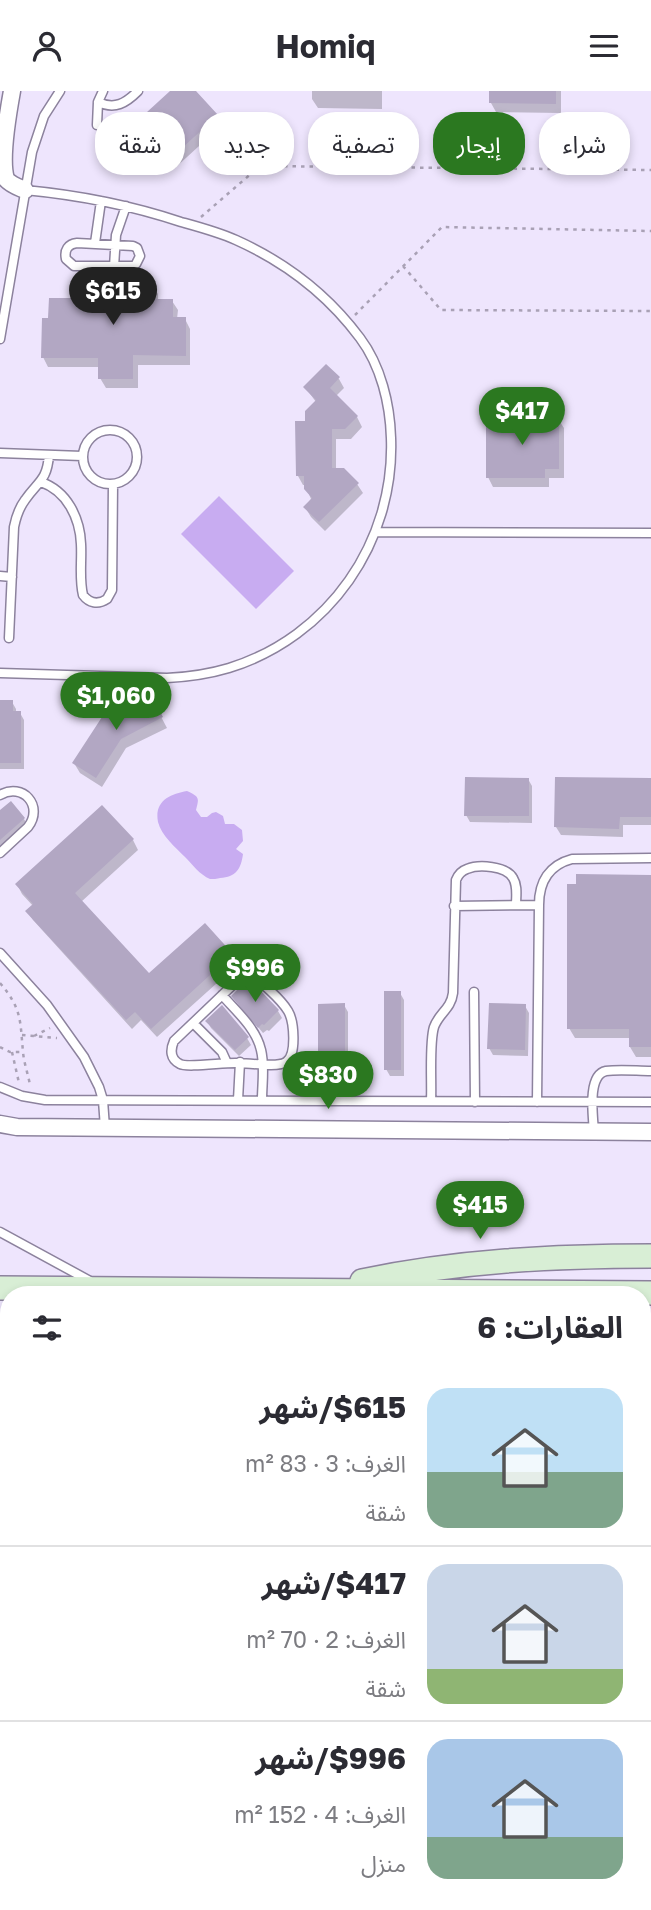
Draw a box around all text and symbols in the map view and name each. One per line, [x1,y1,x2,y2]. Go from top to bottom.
icon: person [28,27,66,65]
text: Homiq [276,27,375,65]
icon: menu [585,27,623,65]
chip: شقة [95,112,185,175]
chip: جديد [199,112,294,175]
chip: تصفية [308,112,419,175]
chip: إيجار [433,112,525,175]
chip: شراء [539,112,630,175]
pin: $615 [72,267,154,327]
text: $615 [85,276,141,304]
pin: $417 [481,387,563,447]
text: $417 [495,396,549,424]
pin: $1,060 [59,673,173,732]
text: $1,060 [76,681,156,709]
pin: $996 [214,944,296,1004]
text: $996 [225,953,285,981]
pin: $830 [287,1051,369,1111]
text: $830 [298,1060,358,1088]
pin: $415 [439,1181,521,1241]
text: $415 [452,1190,508,1218]
icon: filters [28,1309,66,1347]
text: العقارات: 6 [477,1309,623,1345]
text: $615/شهر [260,1389,406,1425]
icon: home [483,1416,567,1500]
text: الغرف: 3 · 83 m² [245,1449,406,1477]
text: شقة [365,1498,406,1526]
text: $417/شهر [262,1565,406,1601]
icon: home [483,1592,567,1676]
text: الغرف: 2 · 70 m² [246,1625,406,1653]
text: شقة [365,1674,406,1702]
text: $996/شهر [255,1740,406,1776]
icon: home [483,1767,567,1851]
text: الغرف: 4 · 152 m² [234,1800,406,1828]
text: منزل [361,1849,406,1877]

